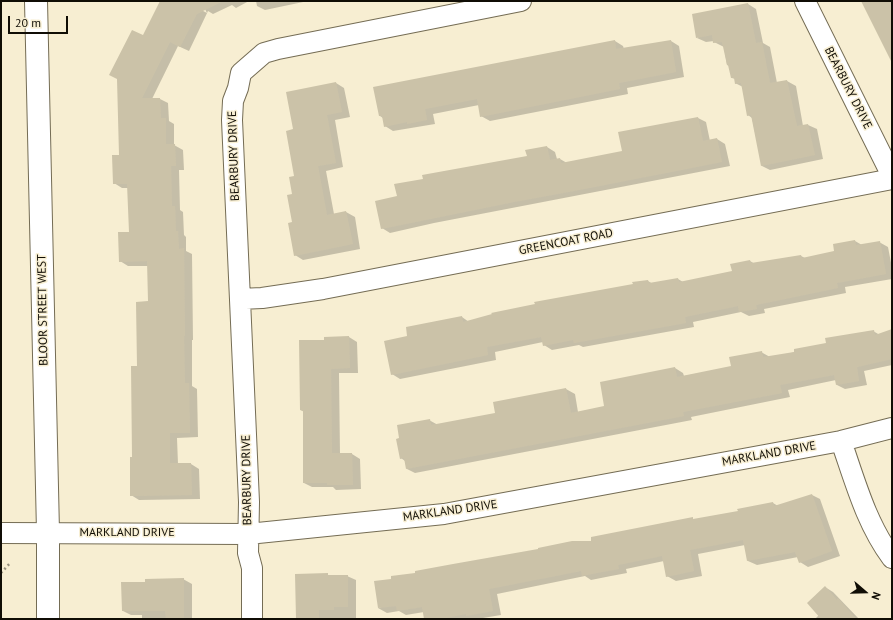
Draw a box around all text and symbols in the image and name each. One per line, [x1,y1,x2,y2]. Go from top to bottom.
scale bar [10,8,70,34]
text: 20 m [15,15,41,30]
street label: BEARBURY DRIVE [821,44,875,132]
street label: BEARBURY DRIVE [225,111,243,201]
street label: GREENCOAT ROAD [518,226,614,258]
street label: BLOOR STREET WEST [35,254,51,366]
street label: BEARBURY DRIVE [239,435,255,525]
street label: MARKLAND DRIVE [721,439,817,469]
street label: MARKLAND DRIVE [402,497,498,525]
street label: MARKLAND DRIVE [79,526,175,540]
north arrow [845,572,885,612]
text: N [868,590,884,602]

